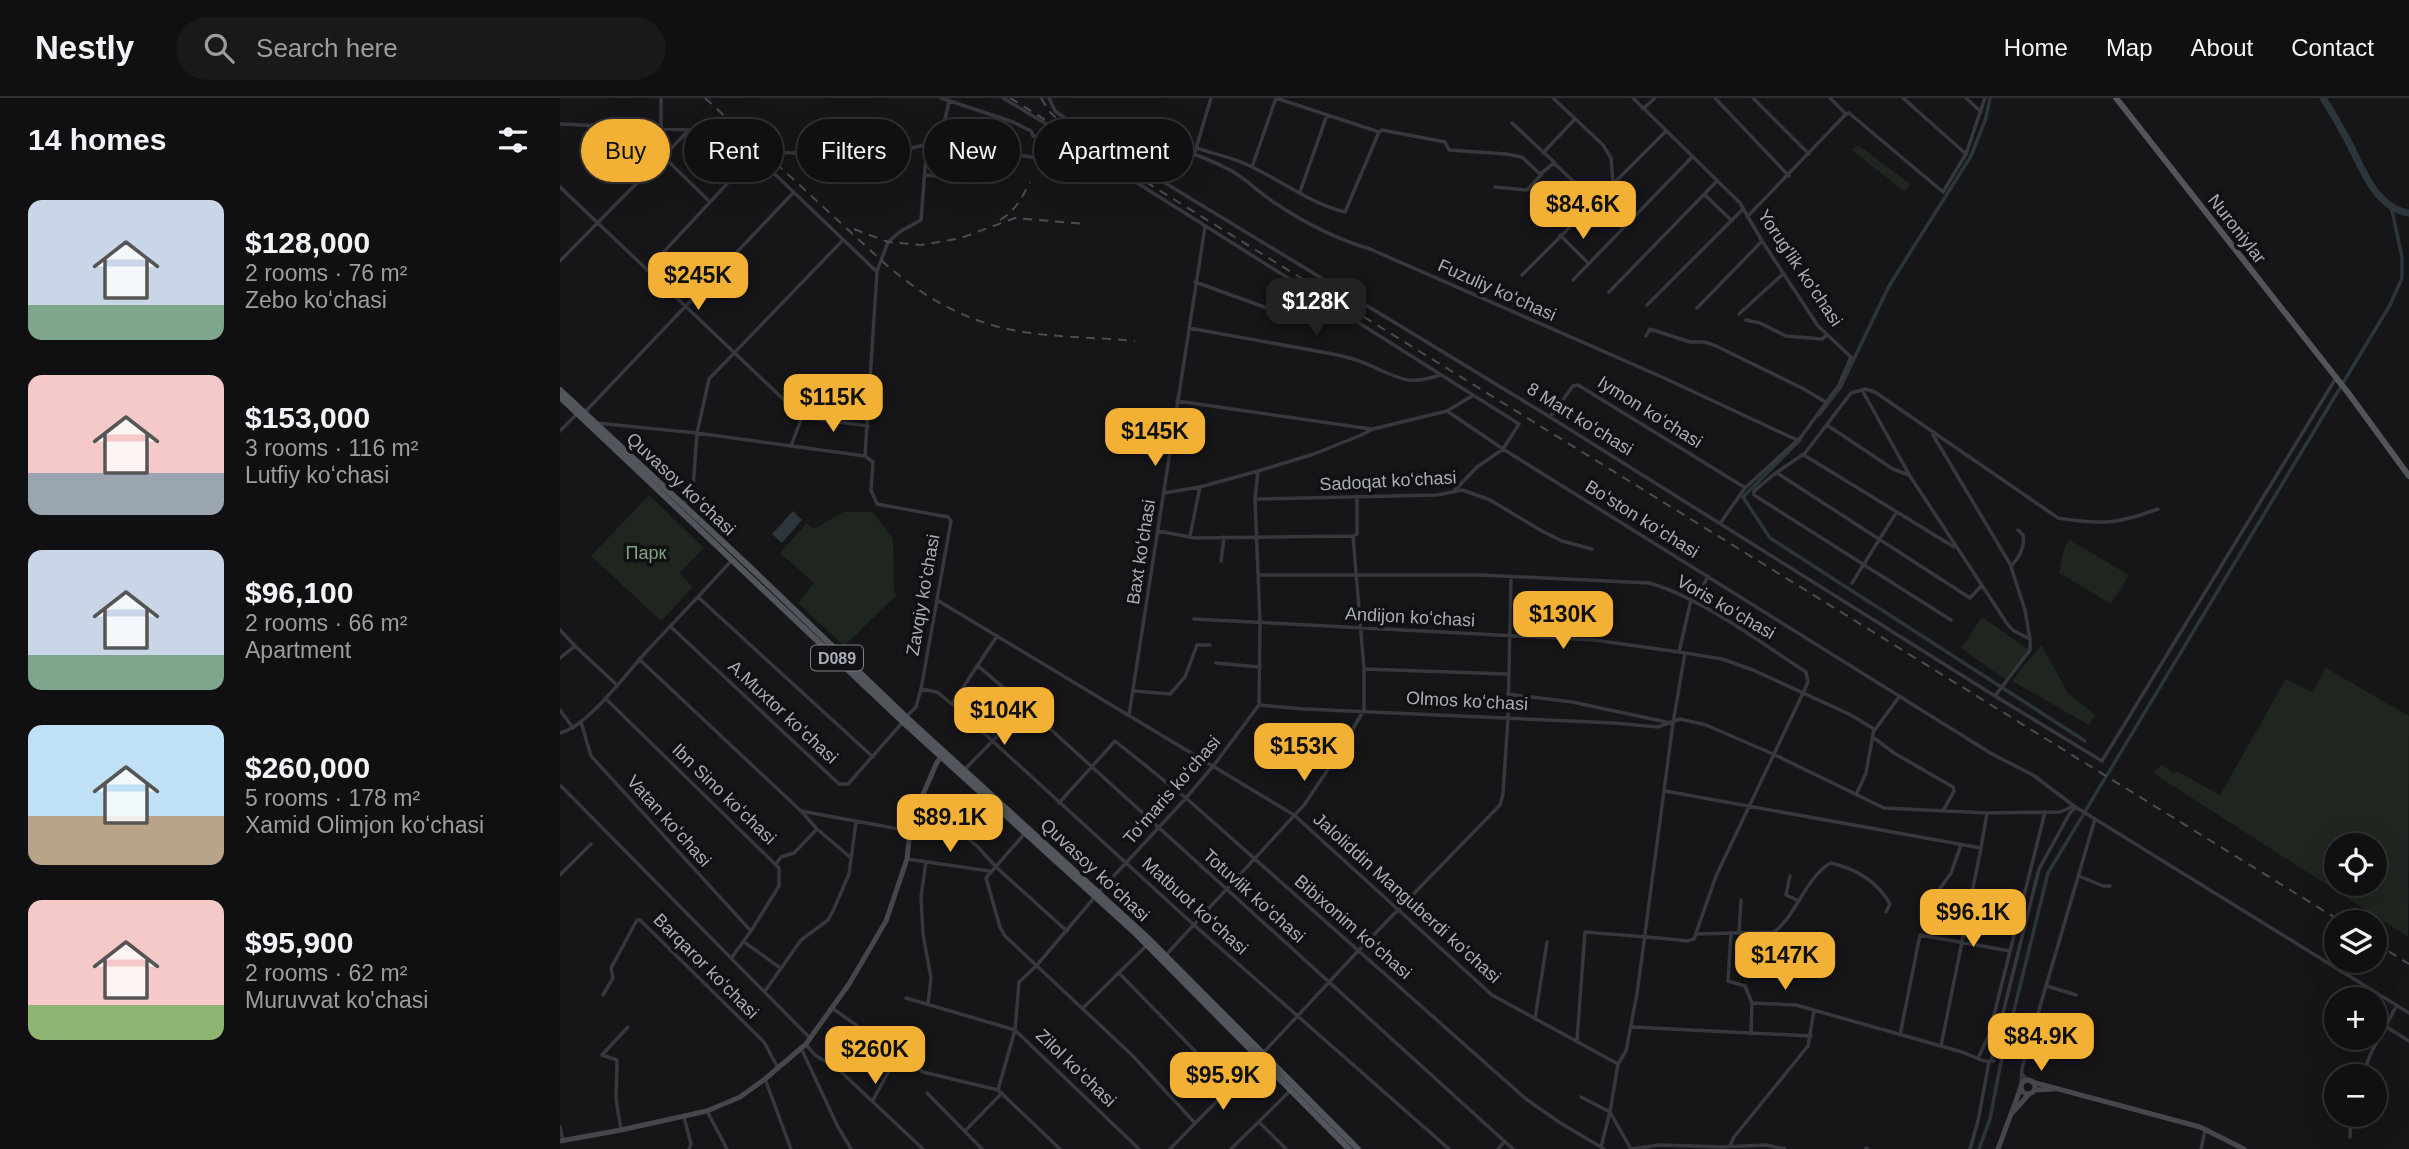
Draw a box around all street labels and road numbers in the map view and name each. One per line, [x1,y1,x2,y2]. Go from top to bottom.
street label: Nuroniylar [2204,191,2270,267]
street label: Yorug'lik ko'chasi [1754,206,1846,330]
street label: Fuzuliy koʻchasi [1435,255,1559,325]
street label: Iymon koʻchasi [1594,372,1706,452]
street label: 8 Mart koʻchasi [1523,378,1637,460]
street label: Quvasoy koʻchasi [623,429,739,539]
street label: Sadoqat koʻchasi [1319,467,1457,495]
street label: Boʻston koʻchasi [1582,476,1702,562]
street label: Baxt koʻchasi [1123,498,1159,606]
street label: Zavqiy koʻchasi [902,533,944,657]
street label: Voris koʻchasi [1673,571,1779,643]
street label: Andijon koʻchasi [1345,604,1475,630]
road number: D089 [811,646,863,670]
street label: A.Muxtor koʻchasi [724,656,842,768]
street label: Olmos koʻchasi [1406,688,1528,714]
street label: Toʻmaris koʻchasi [1119,732,1225,848]
street label: Ibn Sino koʻchasi [668,740,780,848]
street label: Vatan koʻchasi [623,771,715,871]
street label: Jaloliddin Manguberdi ko'chasi [1309,809,1505,987]
street label: Quvasoy koʻchasi [1037,815,1153,925]
street label: Totuvlik koʻchasi [1199,845,1309,947]
street label: Matbuot koʻchasi [1138,853,1252,959]
street label: Bibixonim koʻchasi [1291,871,1415,983]
street label: Barqaror koʻchasi [649,909,763,1023]
street label: Zilol koʻchasi [1032,1025,1120,1111]

